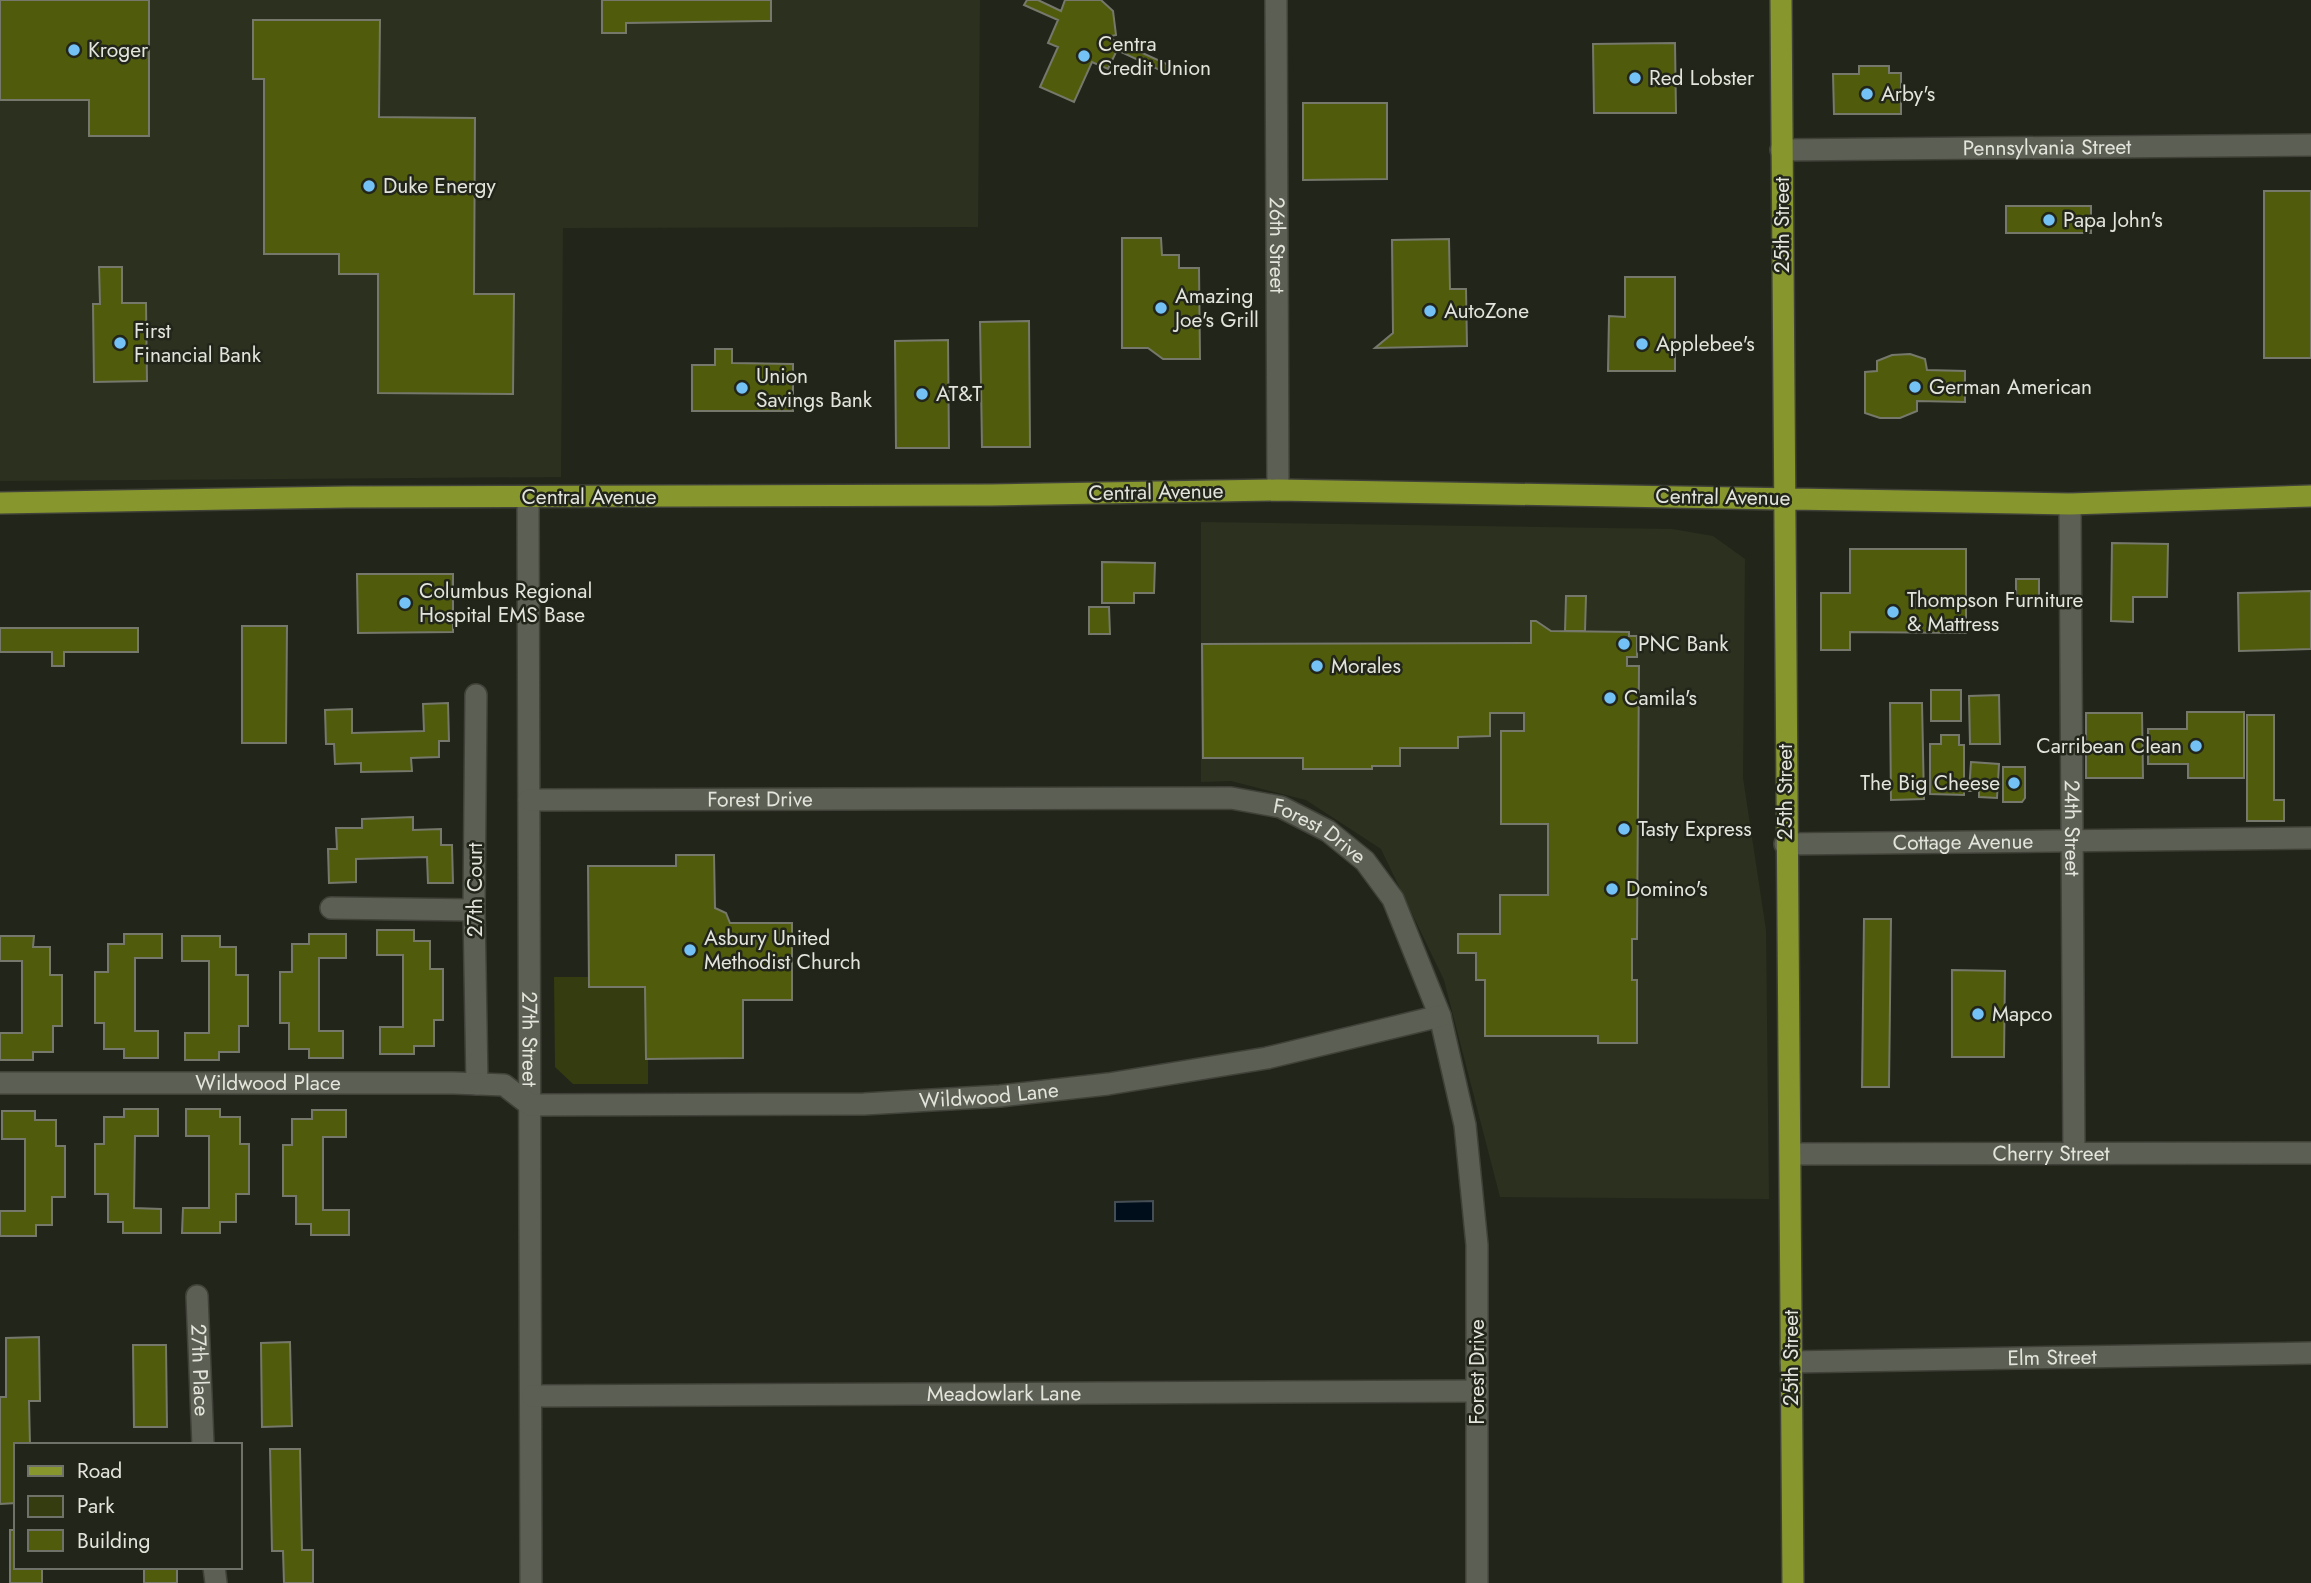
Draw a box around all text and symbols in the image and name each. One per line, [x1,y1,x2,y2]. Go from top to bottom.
place label: Centra Credit Union [1098,29,1211,83]
place label: Kroger [88,35,149,65]
marker: Kroger [66,42,82,58]
marker: Centra Credit Union [1076,48,1092,64]
place label: Red Lobster [1649,63,1755,93]
marker: Red Lobster [1627,70,1643,86]
place label: Arby's [1881,79,1935,109]
marker: Arby's [1859,86,1875,102]
street label: Pennsylvania Street [1963,132,2131,163]
place label: Duke Energy [383,171,497,201]
street label: 25th Street [1767,177,1797,273]
marker: Duke Energy [361,178,377,194]
street label: 26th Street [1262,197,1292,293]
place label: Papa John's [2063,205,2163,235]
marker: Papa John's [2041,212,2057,228]
place label: Amazing Joe's Grill [1172,281,1259,335]
place label: AutoZone [1444,296,1529,326]
marker: Amazing Joe's Grill [1153,300,1169,316]
marker: AutoZone [1422,303,1438,319]
place label: First Financial Bank [134,316,262,370]
place label: Applebee's [1656,329,1755,359]
marker: First Financial Bank [112,335,128,351]
marker: Applebee's [1634,336,1650,352]
place label: Union Savings Bank [756,361,873,415]
place label: German American [1929,372,2092,402]
place label: AT&T [936,379,982,409]
marker: German American [1907,379,1923,395]
marker: Union Savings Bank [734,380,750,396]
marker: AT&T [914,386,930,402]
street label: Central Avenue [1088,476,1224,508]
street label: Central Avenue [1655,481,1791,513]
street label: Central Avenue [521,482,657,512]
place label: Columbus Regional Hospital EMS Base [419,576,592,630]
place label: Thompson Furniture & Mattress [1907,585,2084,639]
marker: Columbus Regional Hospital EMS Base [397,595,413,611]
marker: Thompson Furniture & Mattress [1885,604,1901,620]
place label: PNC Bank [1638,629,1729,659]
marker: PNC Bank [1616,636,1632,652]
place label: Morales [1331,651,1401,681]
marker: Morales [1309,658,1325,674]
place label: Camila's [1624,683,1697,713]
marker: Camila's [1602,690,1618,706]
place label: Carribean Clean [2036,731,2182,761]
marker: Carribean Clean [2188,738,2204,754]
street label: 25th Street [1770,744,1800,840]
place label: The Big Cheese [1860,768,2000,798]
marker: The Big Cheese [2006,775,2022,791]
street label: 24th Street [2057,780,2087,876]
street label: Forest Drive [707,784,813,814]
street label: Forest Drive [1271,791,1373,871]
place label: Tasty Express [1638,814,1752,844]
marker: Tasty Express [1616,821,1632,837]
street label: Cottage Avenue [1892,826,2034,858]
street label: 27th Court [460,843,490,937]
place label: Domino's [1626,874,1708,904]
marker: Domino's [1604,881,1620,897]
place label: Asbury United Methodist Church [704,923,861,977]
marker: Asbury United Methodist Church [682,942,698,958]
street label: 27th Street [514,991,545,1087]
place label: Mapco [1992,999,2053,1029]
marker: Mapco [1970,1006,1986,1022]
street label: Wildwood Place [195,1068,341,1098]
street label: Wildwood Lane [918,1075,1060,1116]
street label: Cherry Street [1992,1138,2110,1169]
street label: 25th Street [1776,1310,1806,1406]
street label: Forest Drive [1462,1319,1492,1425]
street label: 27th Place [183,1323,217,1417]
street label: Elm Street [2007,1342,2097,1373]
street label: Meadowlark Lane [927,1378,1082,1409]
legend [14,1443,242,1569]
text: Road [77,1456,122,1486]
text: Park [77,1491,115,1521]
text: Building [77,1526,150,1556]

